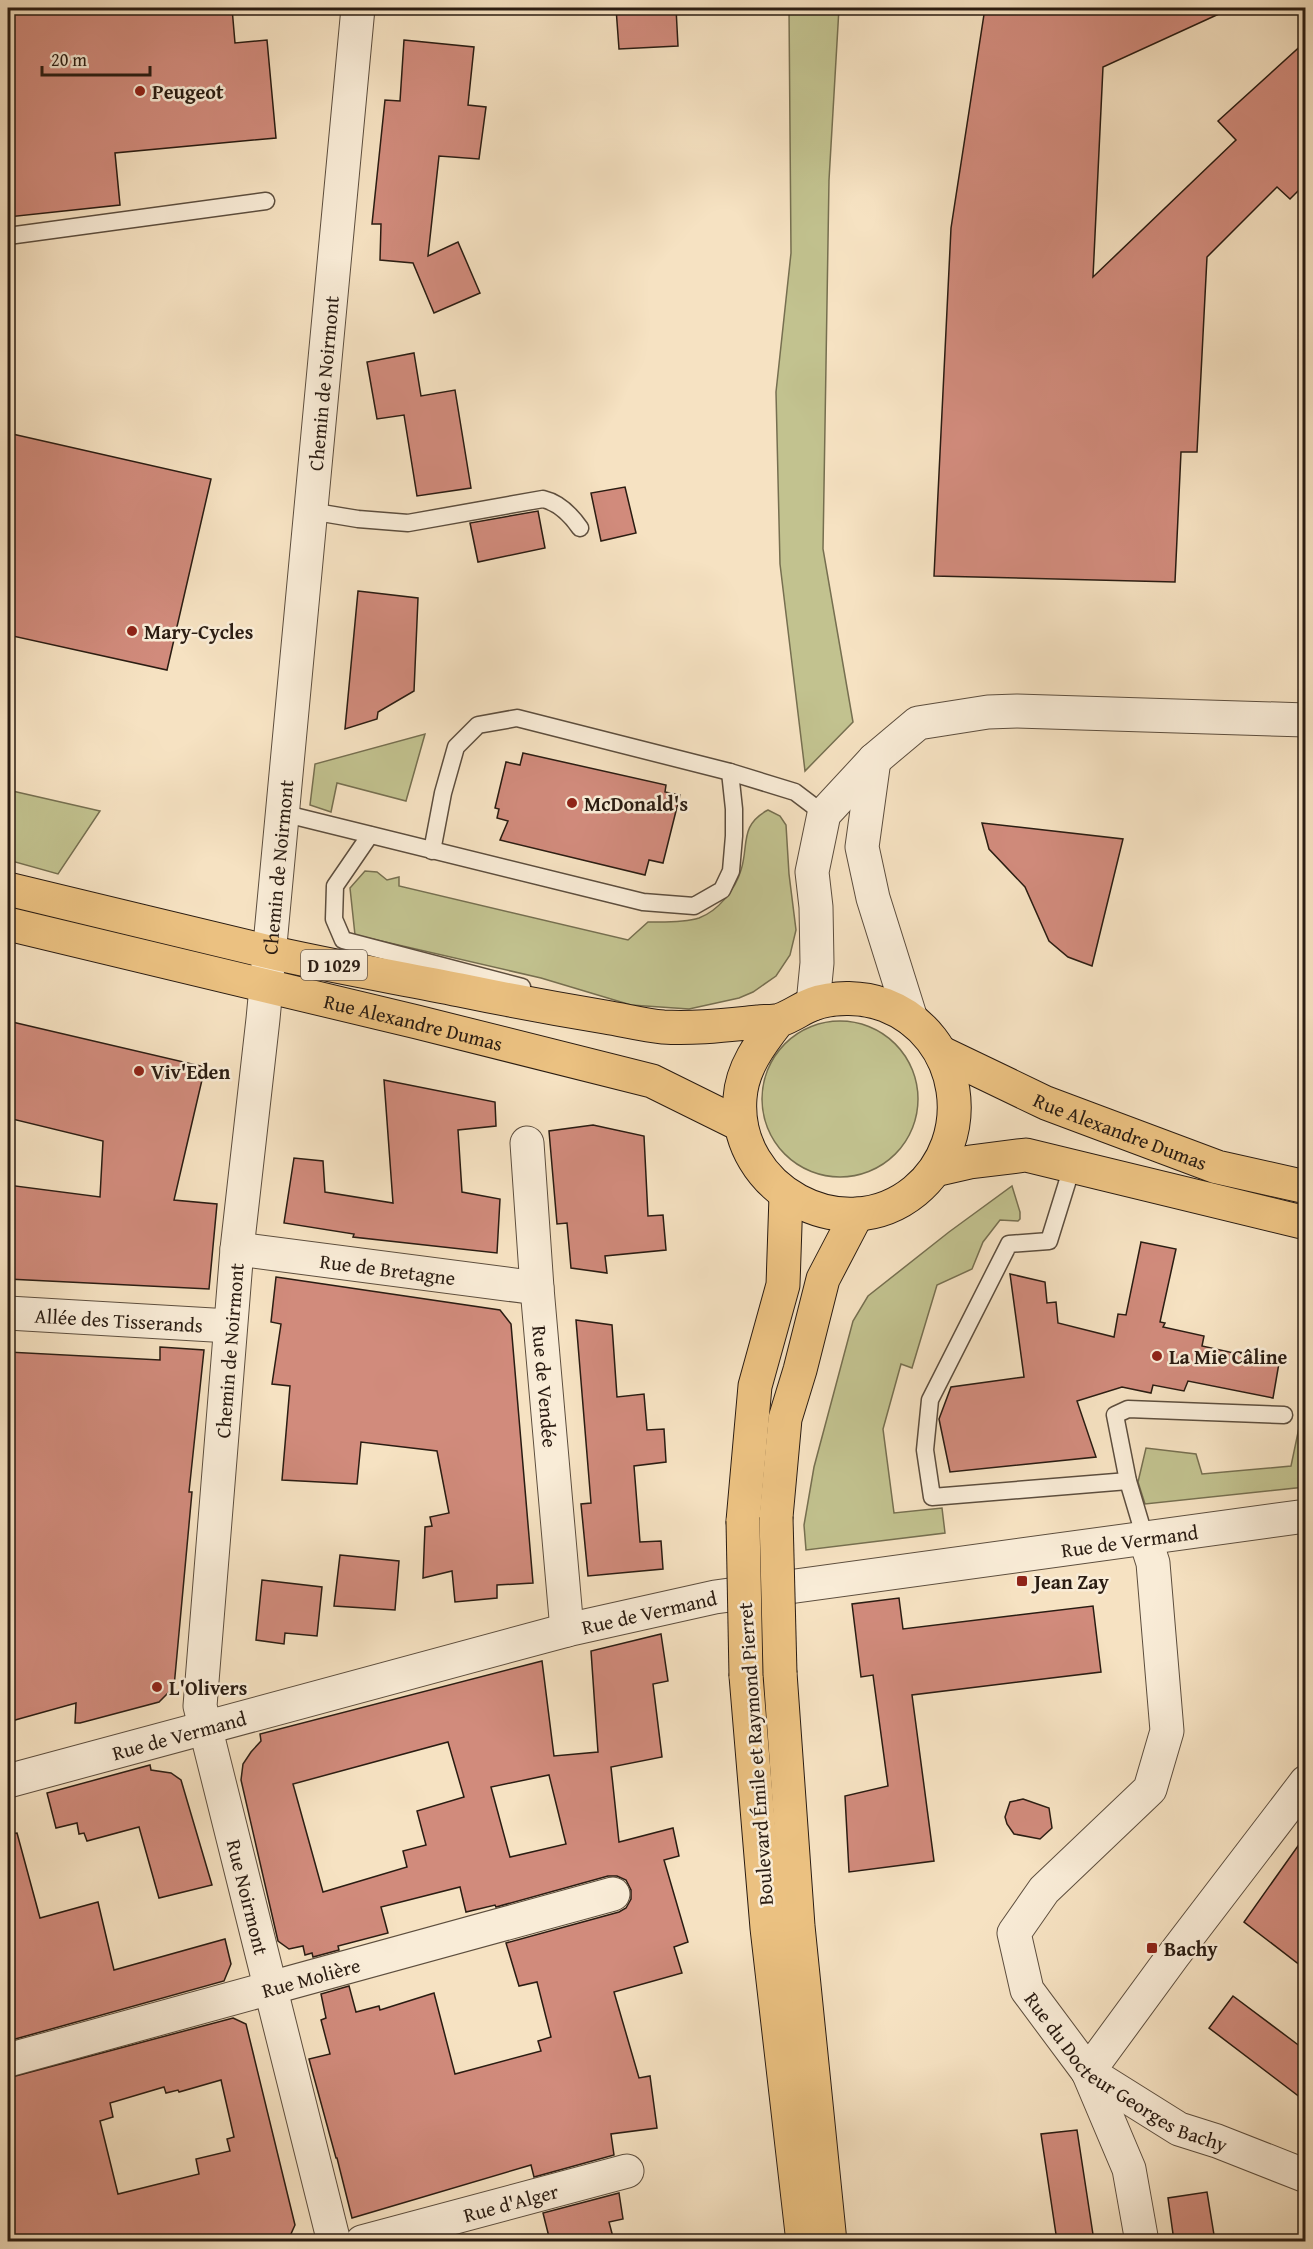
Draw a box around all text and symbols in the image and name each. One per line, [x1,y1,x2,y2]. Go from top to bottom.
scale bar [42,39,150,77]
text: 20 m [51,46,87,73]
place label: Peugeot [152,77,224,106]
marker: Peugeot [133,84,147,98]
street label: Chemin de Noirmont [300,294,345,472]
place label: Mary-Cycles [144,617,253,646]
marker: Mary-Cycles [125,624,139,638]
street label: Chemin de Noirmont [255,778,300,956]
place label: McDonald's [584,789,688,818]
marker: McDonald's [565,796,579,810]
road number: D 1029 [301,950,367,980]
street label: Rue Alexandre Dumas [321,986,506,1057]
place label: Viv'Eden [151,1057,230,1086]
marker: Viv'Eden [132,1064,146,1078]
street label: Rue Alexandre Dumas [1029,1085,1211,1177]
street label: Rue de Bretagne [318,1245,457,1292]
street label: Chemin de Noirmont [207,1262,250,1439]
street label: Allée des Tisserands [34,1300,204,1339]
street label: Rue de Vendée [526,1324,565,1449]
place label: La Mie Câline [1169,1342,1287,1371]
marker: La Mie Câline [1150,1349,1164,1363]
street label: Rue de Vermand [1059,1516,1200,1564]
place label: Jean Zay [1031,1567,1109,1596]
marker: Jean Zay [1015,1574,1029,1588]
street label: Rue de Vermand [578,1583,720,1641]
street label: Boulevard Émile et Raymond Pierret [730,1601,780,1907]
place label: L'Olivers [169,1673,247,1702]
marker: L'Olivers [150,1680,164,1694]
street label: Rue de Vermand [109,1703,250,1767]
street label: Rue Noirmont [220,1836,276,1958]
place label: Bachy [1164,1934,1218,1963]
marker: Bachy [1145,1941,1159,1955]
street label: Rue Molière [258,1950,363,2004]
street label: Rue du Docteur Georges Bachy [1018,1985,1232,2158]
street label: Rue d'Alger [460,2176,562,2229]

